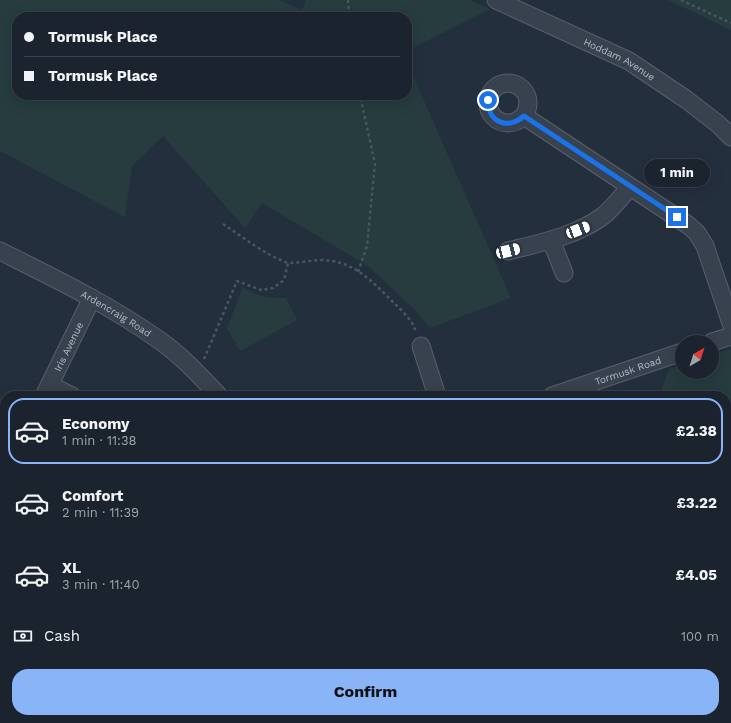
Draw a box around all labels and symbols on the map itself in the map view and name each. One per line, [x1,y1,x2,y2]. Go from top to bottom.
street label: Hoddam Avenue [582,36,657,83]
route start [479,91,497,109]
callout: 1 min [644,159,710,187]
route end [668,208,686,226]
car [565,220,591,240]
car [495,242,521,260]
street label: Ardencraig Road [79,288,153,339]
street label: Iris Avenue [52,320,85,373]
north arrow [675,335,719,379]
street label: Tormusk Road [593,355,663,387]

